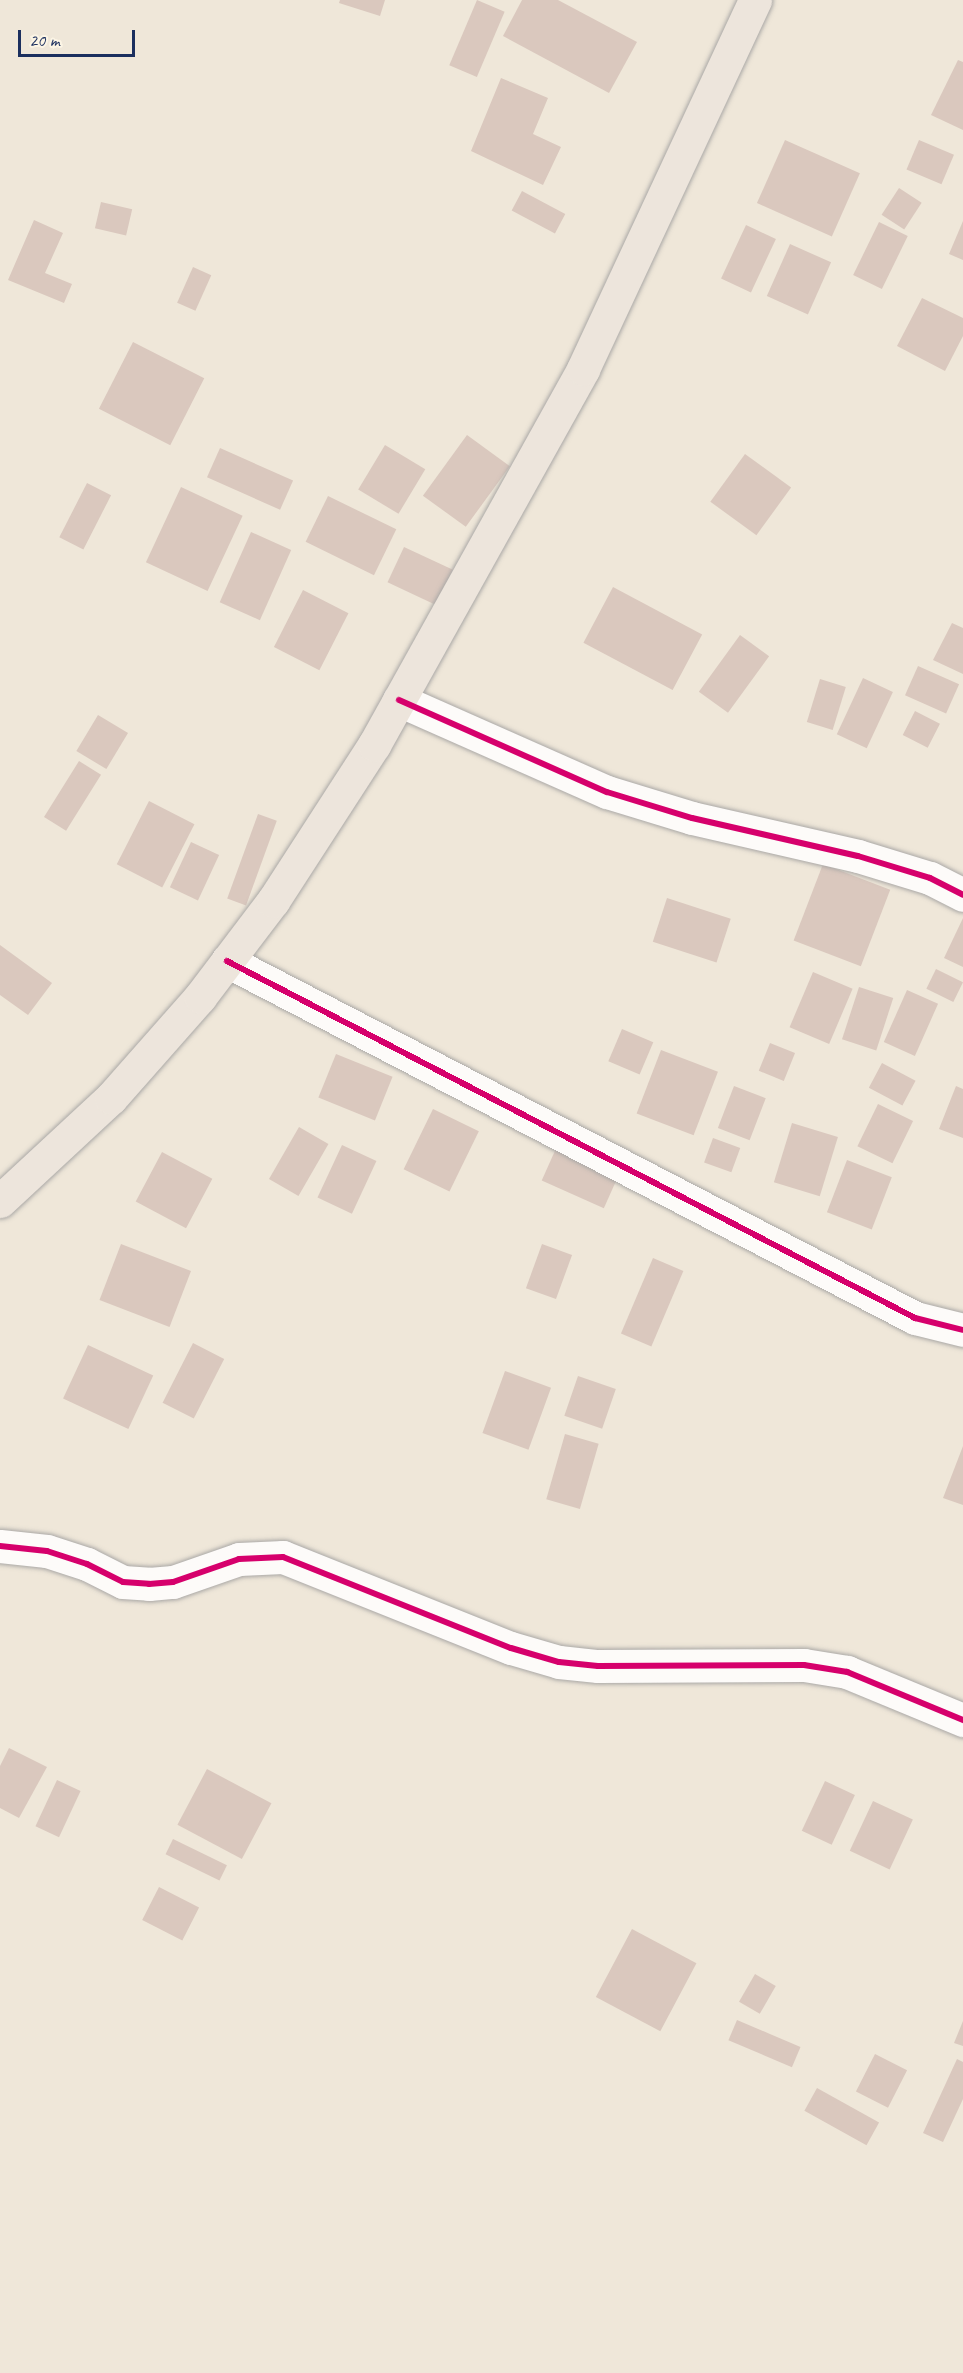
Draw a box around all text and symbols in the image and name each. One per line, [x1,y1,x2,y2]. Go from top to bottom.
scale bar [21,18,138,56]
text: 20 m [29,29,60,51]

